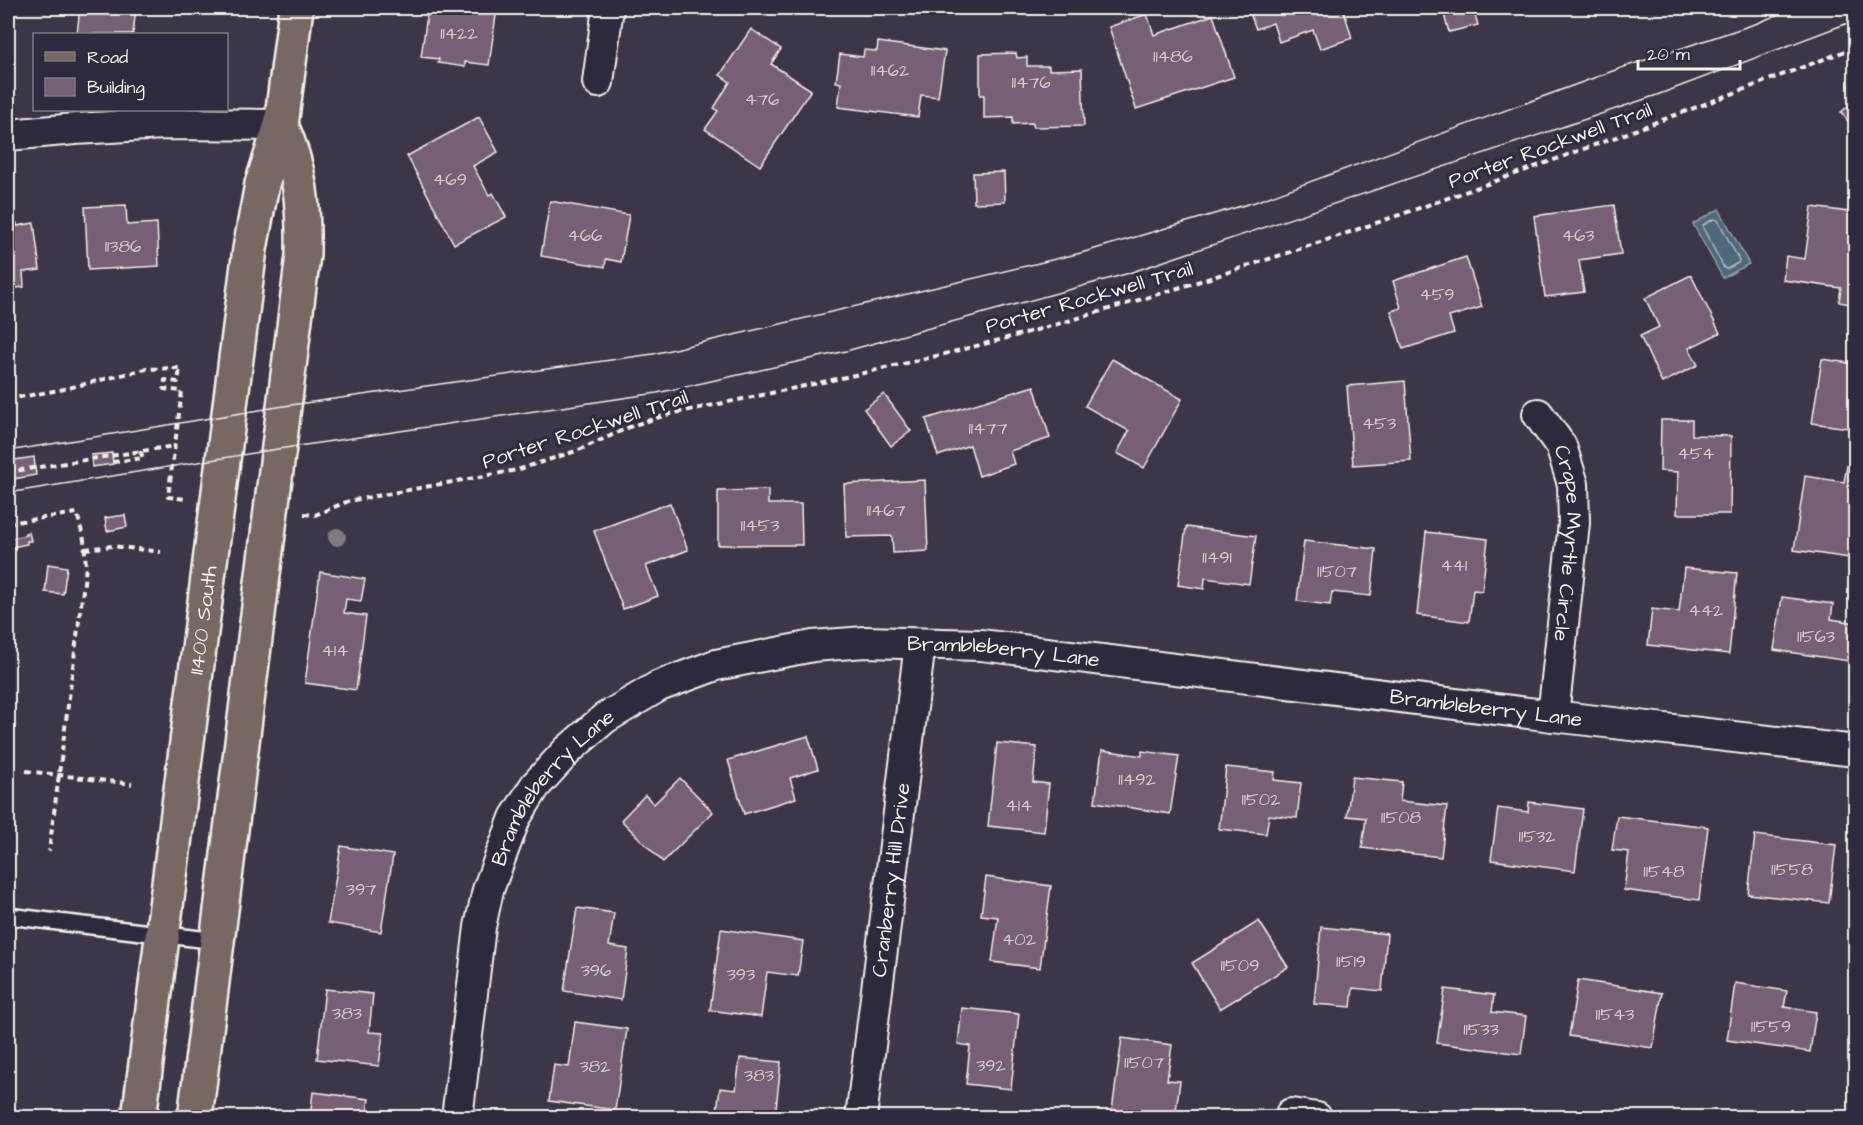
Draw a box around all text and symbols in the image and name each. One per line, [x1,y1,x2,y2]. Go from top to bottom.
house number: 11422 [440,21,478,46]
legend [33,33,228,111]
scale bar [1638,33,1740,71]
text: 20 m [1647,42,1690,67]
house number: 11486 [1153,44,1193,69]
text: Road [87,45,128,70]
house number: 11462 [871,58,910,83]
house number: 11476 [1011,70,1051,95]
text: Building [87,75,145,101]
house number: 476 [745,87,779,112]
street label: Porter Rockwell Trail [1444,95,1656,196]
house number: 469 [433,167,467,192]
house number: 466 [568,223,602,248]
house number: 463 [1562,223,1594,248]
house number: 11386 [105,234,141,259]
street label: Porter Rockwell Trail [982,254,1196,341]
house number: 459 [1419,282,1455,307]
street label: Porter Rockwell Trail [479,382,692,476]
house number: 453 [1362,411,1396,436]
house number: 11477 [968,416,1008,441]
street label: Crape Myrtle Circle [1546,441,1588,643]
house number: 454 [1677,441,1715,466]
house number: 11467 [866,498,906,523]
house number: 11453 [741,513,779,538]
house number: 11491 [1202,545,1232,570]
house number: 441 [1441,553,1467,578]
house number: 11507 [1317,559,1357,584]
street label: 11400 South [182,563,224,676]
house number: 442 [1689,598,1724,623]
house number: 11563 [1797,624,1835,649]
street label: Brambleberry Lane [907,629,1101,675]
house number: 414 [322,638,348,663]
street label: Brambleberry Lane [1388,682,1584,734]
street label: Brambleberry Lane [484,702,620,870]
house number: 11492 [1118,767,1156,792]
street label: Cranberry Hill Drive [865,781,918,979]
house number: 11502 [1241,787,1281,812]
house number: 414 [1006,793,1032,818]
house number: 11508 [1381,805,1422,830]
house number: 11532 [1519,824,1556,849]
house number: 11558 [1771,857,1813,882]
house number: 11548 [1643,859,1685,884]
house number: 397 [346,877,376,902]
house number: 402 [1002,927,1037,952]
house number: 11519 [1336,949,1366,974]
house number: 11509 [1221,953,1259,978]
house number: 396 [581,958,611,983]
house number: 393 [727,962,755,987]
house number: 383 [332,1001,362,1026]
house number: 11543 [1596,1002,1634,1027]
house number: 11559 [1751,1014,1791,1039]
house number: 11533 [1463,1017,1499,1042]
house number: 11507 [1124,1050,1164,1075]
house number: 392 [976,1053,1007,1078]
house number: 382 [579,1054,611,1079]
house number: 383 [744,1063,774,1088]

